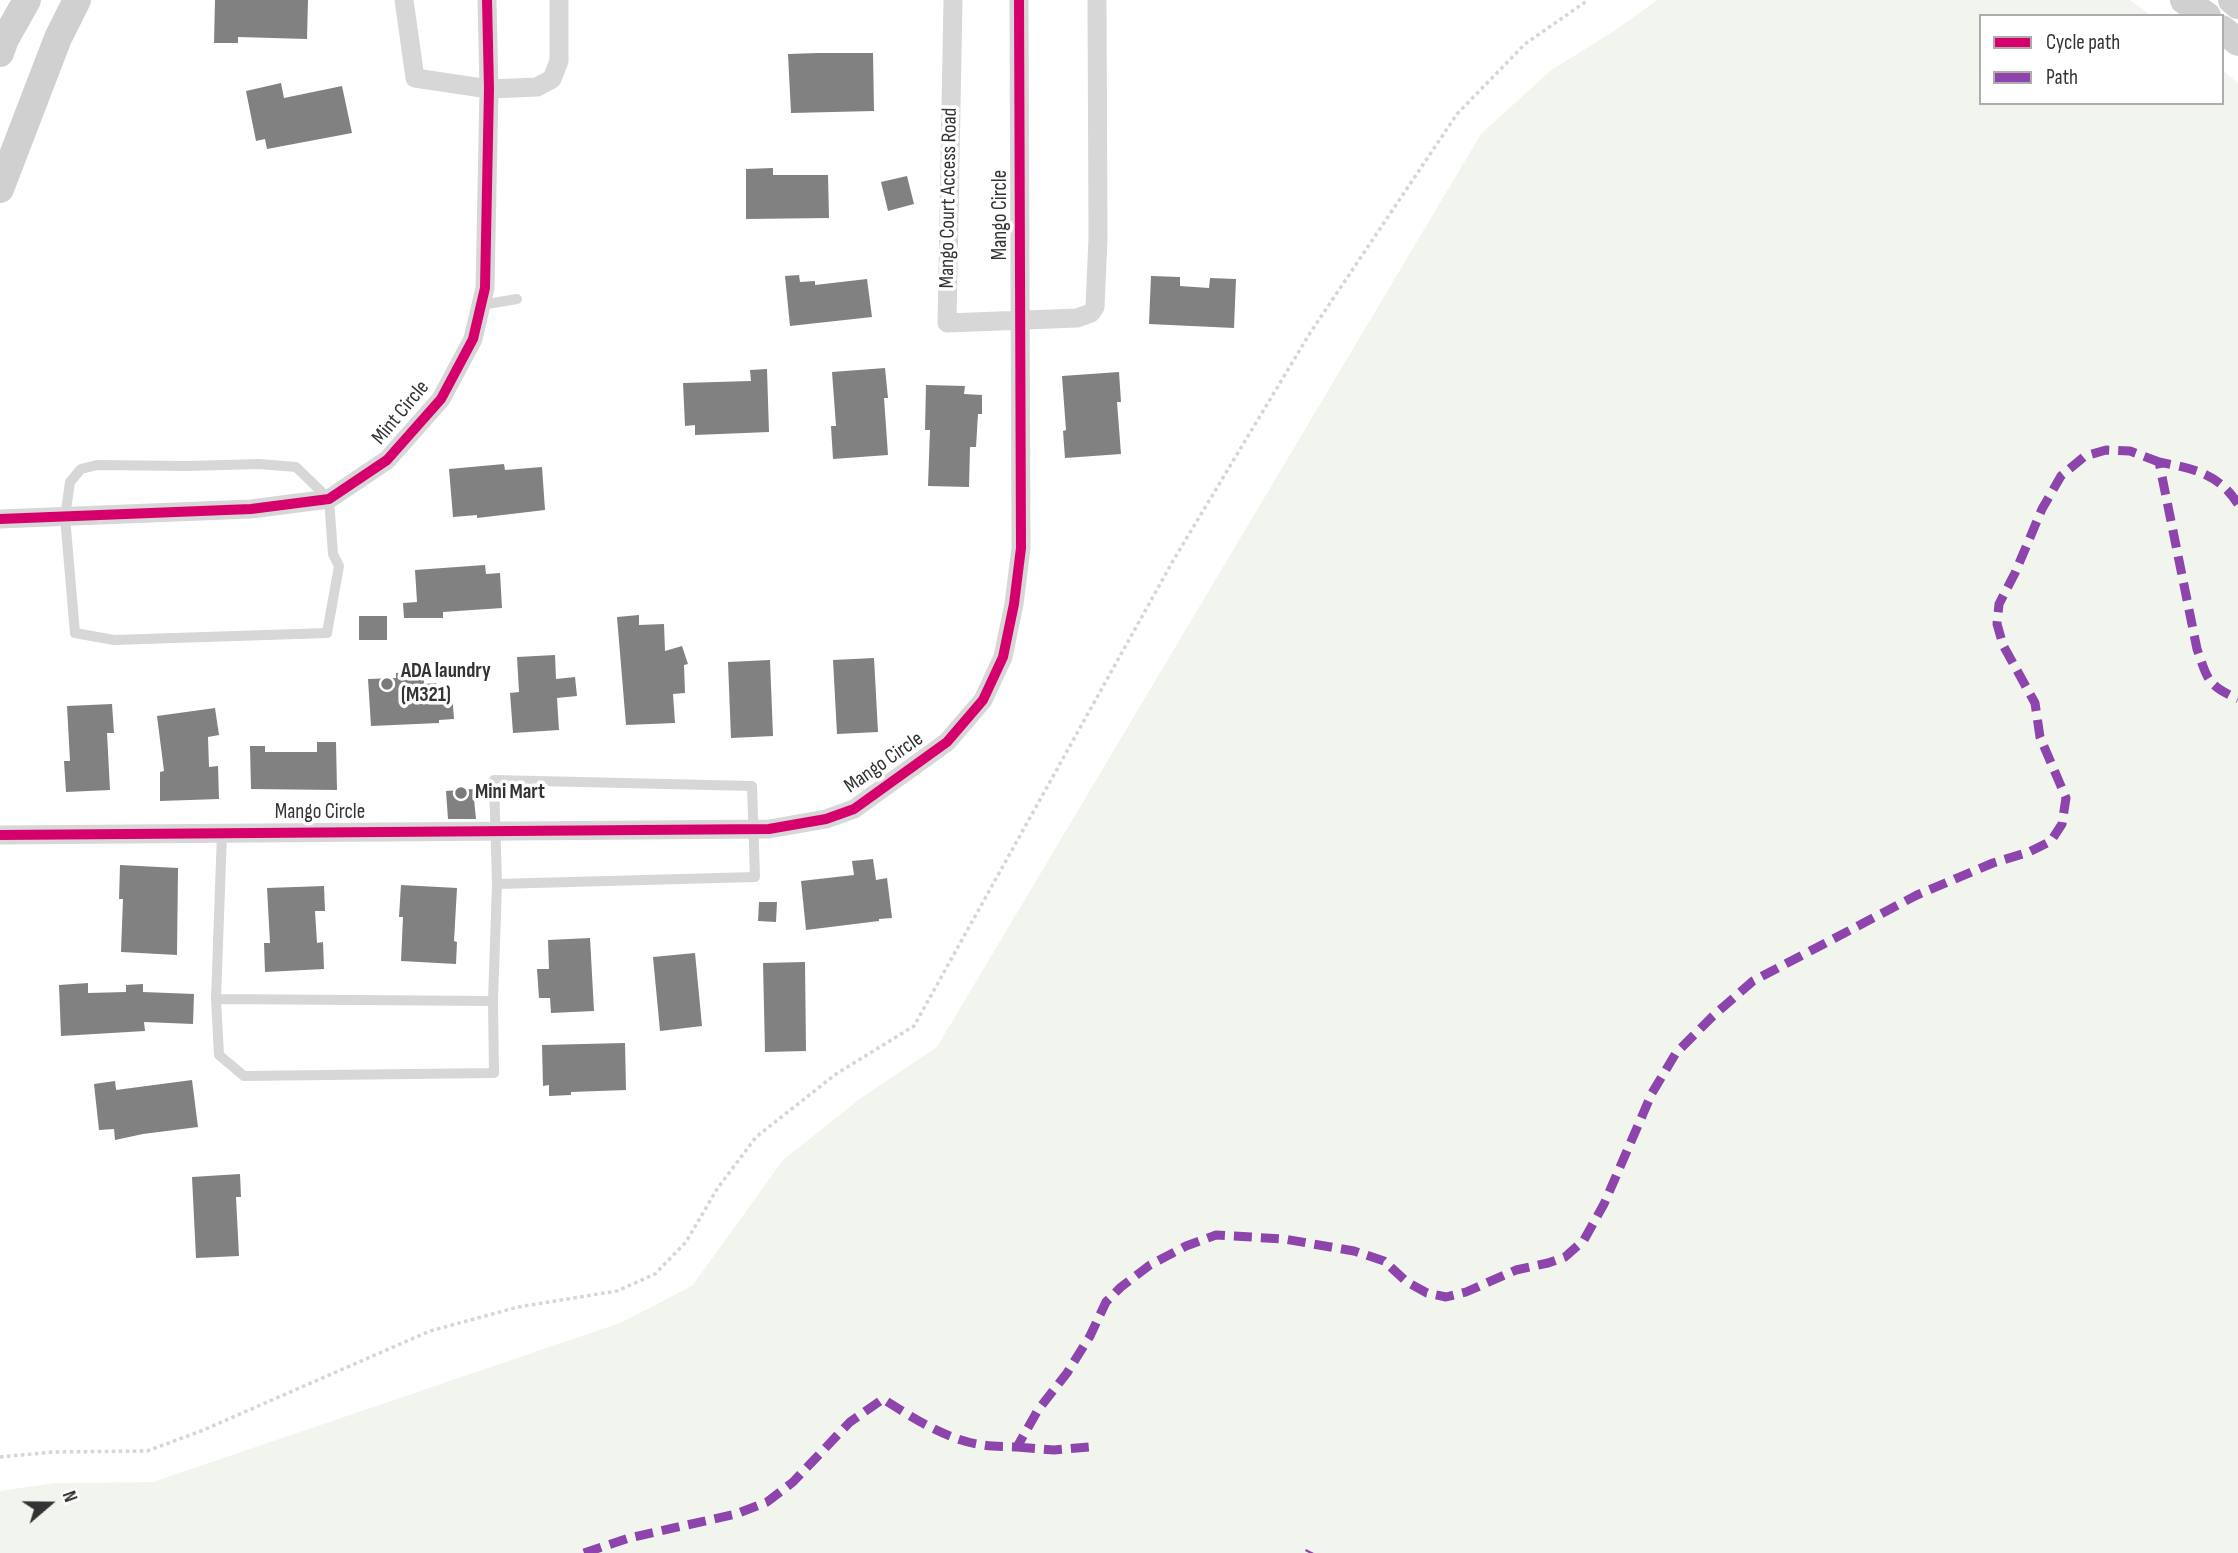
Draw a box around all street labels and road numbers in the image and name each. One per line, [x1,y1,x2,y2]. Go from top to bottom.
street label: Mango Court Access Road [935,107,963,289]
street label: Mango Circle [988,170,1014,260]
street label: Mint Circle [367,376,435,450]
street label: Mango Circle [840,727,928,799]
street label: Mango Circle [275,800,365,826]

